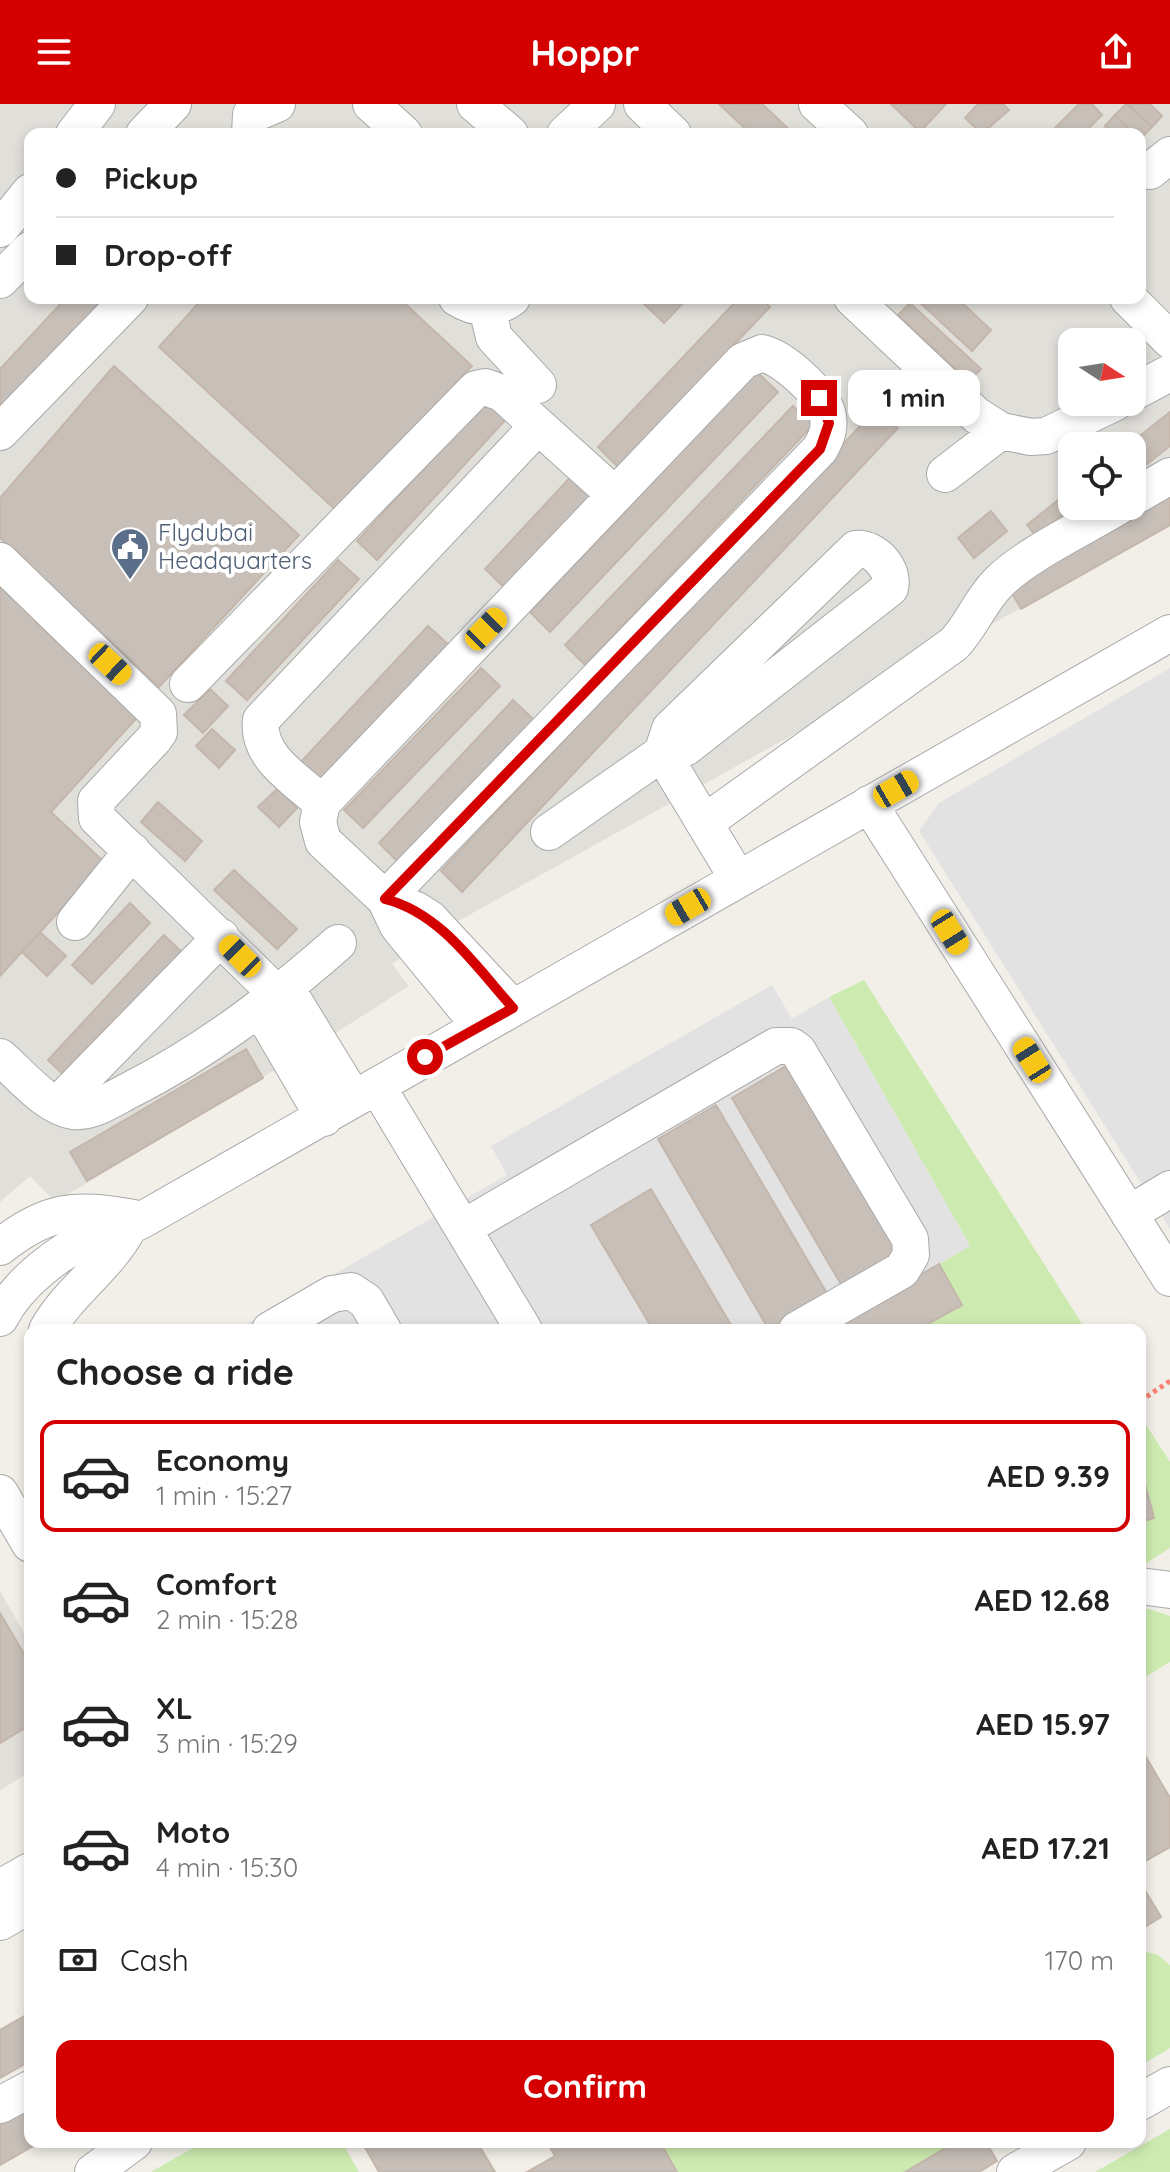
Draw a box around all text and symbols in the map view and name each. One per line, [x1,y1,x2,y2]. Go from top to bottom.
icon: menu [32,30,76,74]
text: Hoppr [530,30,640,75]
icon: share [1094,30,1138,74]
text: Pickup [104,159,198,197]
text: Drop-off [104,236,232,274]
north arrow [1058,328,1146,416]
map controls [1058,328,1146,520]
callout: 1 min [847,370,979,426]
route end [801,380,837,416]
text: 1 min [883,381,946,414]
button: locate [1058,432,1146,520]
place label: Flydubai Headquarters [158,517,312,575]
public building icon: Flydubai Headquarters [109,526,151,581]
car [461,603,511,655]
car [84,639,136,689]
car [869,767,923,811]
car [661,885,715,929]
car [927,905,973,959]
car [215,931,265,981]
car [1009,1033,1055,1087]
route start [407,1039,443,1075]
text: Choose a ride [56,1349,294,1394]
icon: car [60,1440,132,1512]
text: Economy [156,1441,289,1479]
text: AED 9.39 [987,1457,1110,1495]
text: 1 min · 15:27 [156,1479,292,1512]
icon: car [60,1564,132,1636]
text: Comfort [156,1565,277,1603]
text: AED 12.68 [975,1581,1110,1619]
text: 2 min · 15:28 [156,1603,298,1636]
icon: car [60,1688,132,1760]
text: XL [156,1689,193,1727]
text: AED 15.97 [976,1705,1110,1743]
text: 3 min · 15:29 [156,1727,298,1760]
icon: car [60,1812,132,1884]
text: Moto [156,1813,230,1851]
text: AED 17.21 [982,1829,1110,1867]
text: 4 min · 15:30 [156,1851,298,1884]
icon: cash [56,1938,100,1982]
text: Cash [120,1941,189,1979]
text: 170 m [1045,1944,1114,1977]
button: Confirm [56,2040,1114,2132]

